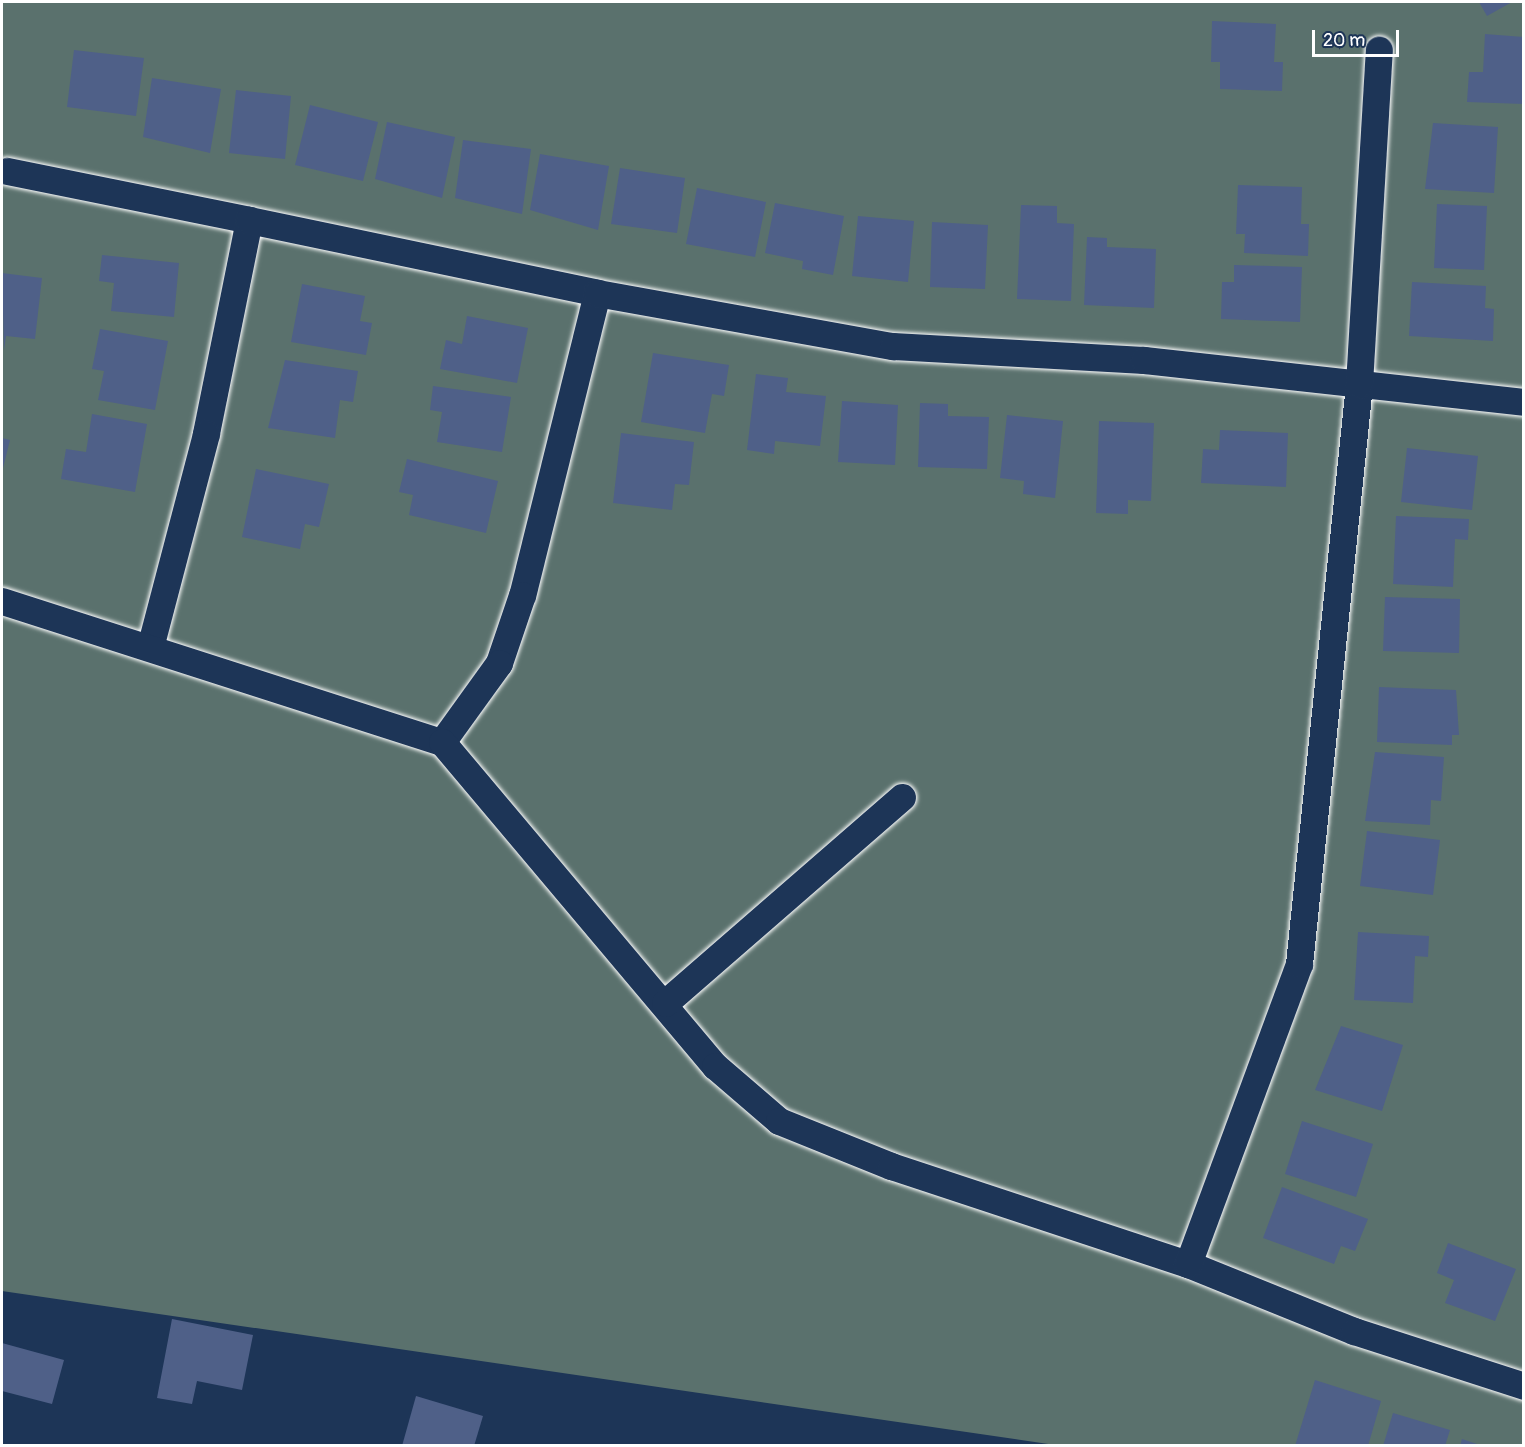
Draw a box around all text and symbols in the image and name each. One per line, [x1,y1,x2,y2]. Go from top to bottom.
scale bar [1315,18,1402,56]
text: 20 m [1323,29,1365,52]

